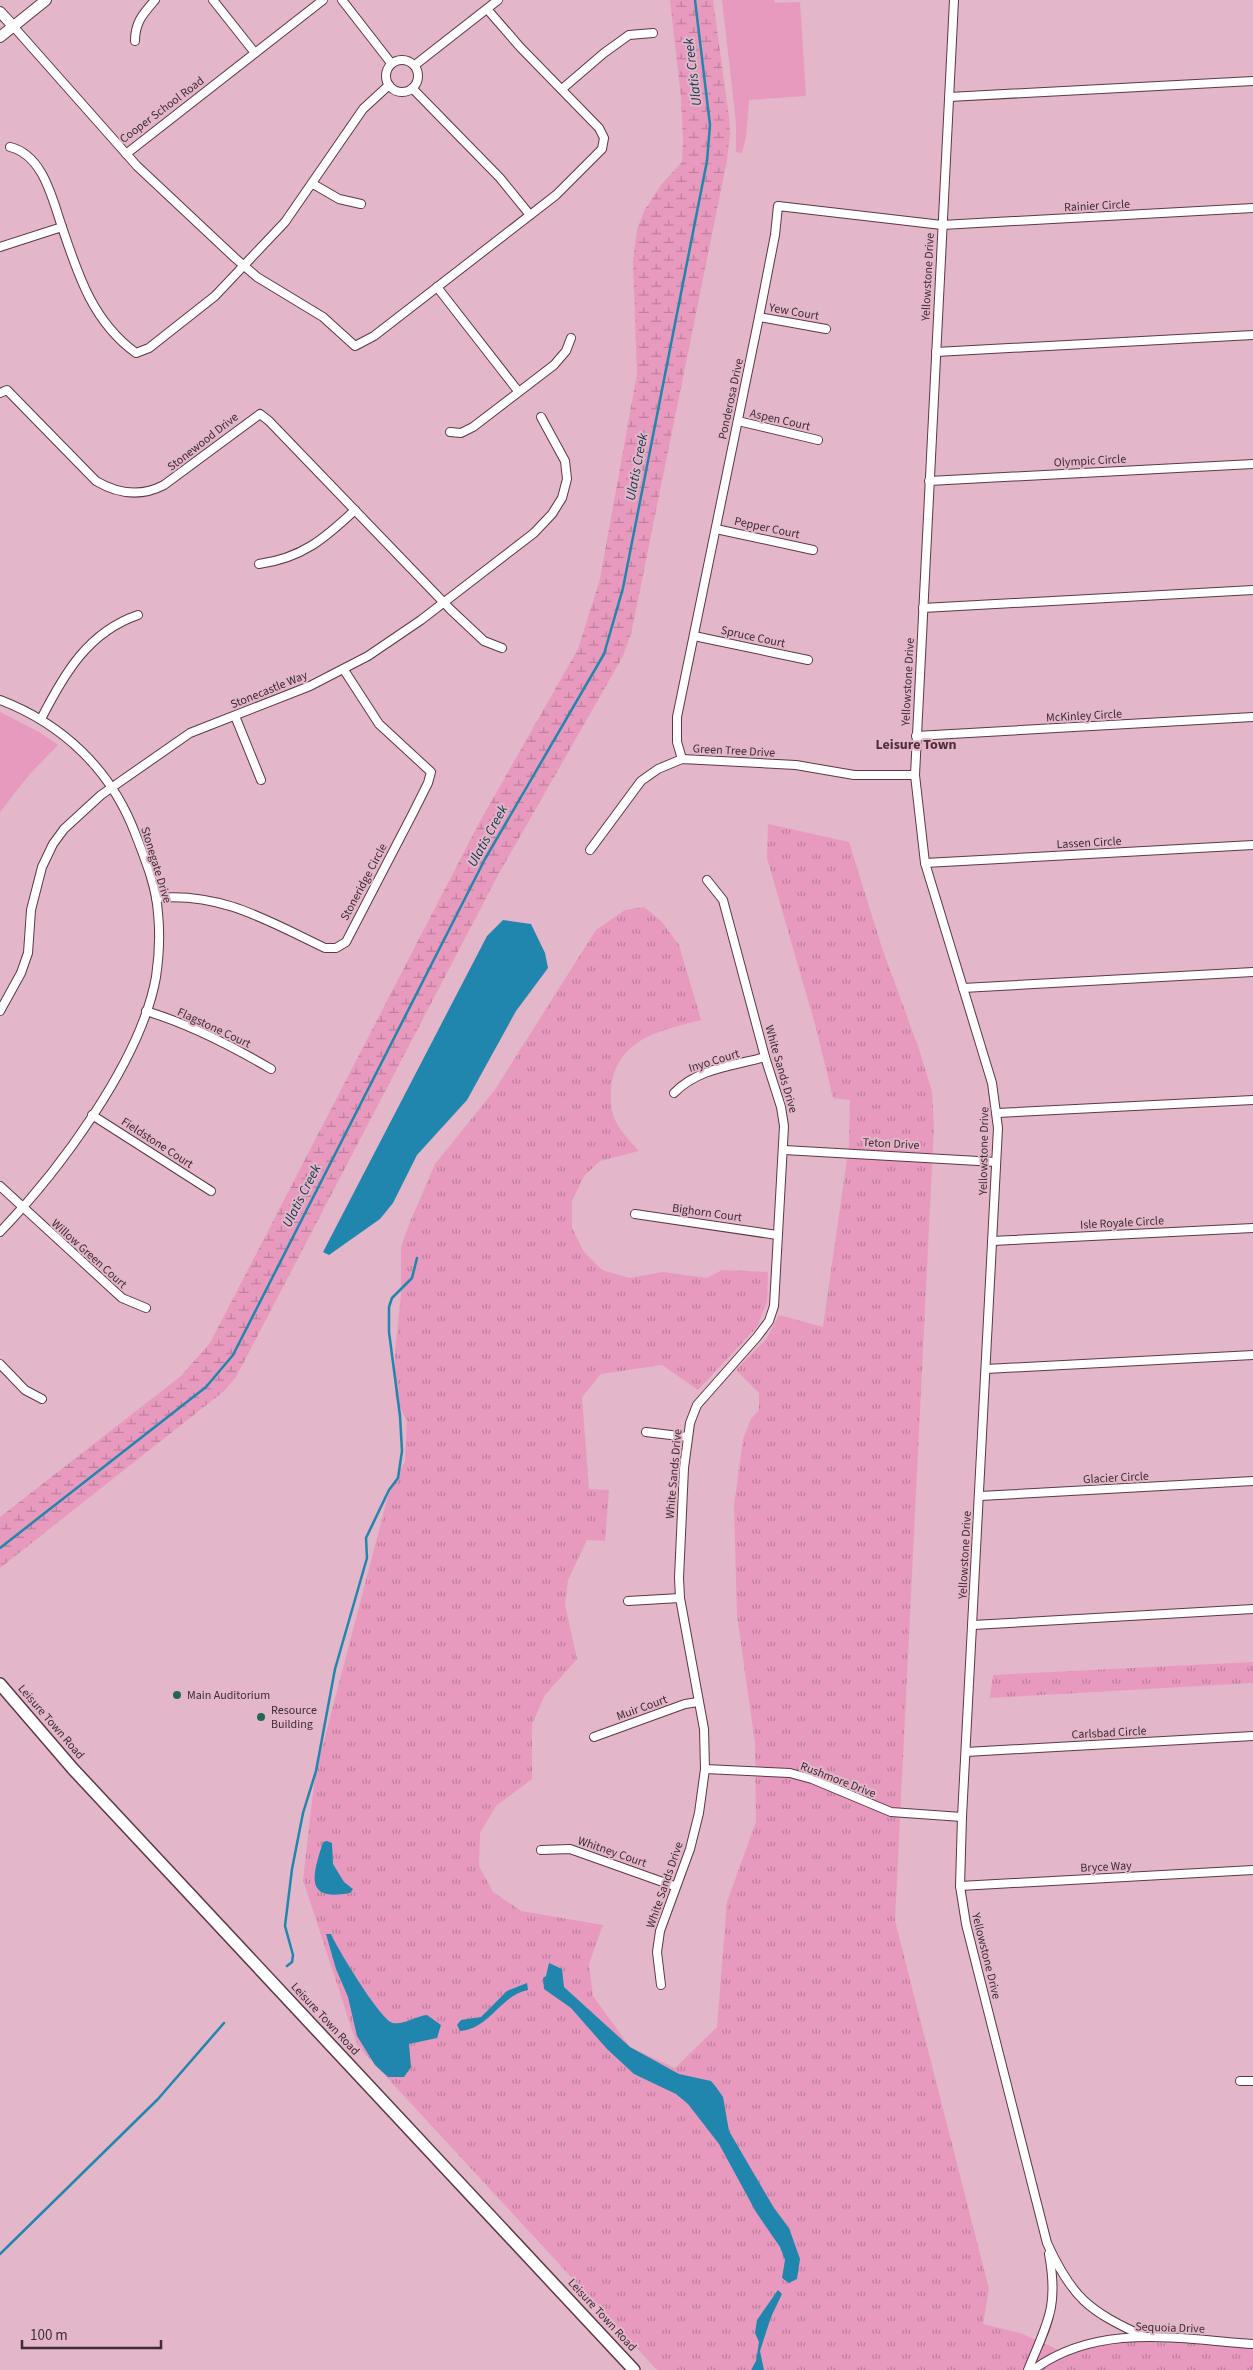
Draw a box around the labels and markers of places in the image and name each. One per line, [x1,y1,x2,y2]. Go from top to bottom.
place label: Main Auditorium [187,1687,270,1704]
marker: Main Auditorium [171,1689,183,1701]
place label: Resource Building [271,1702,317,1733]
marker: Resource Building [255,1711,267,1723]

